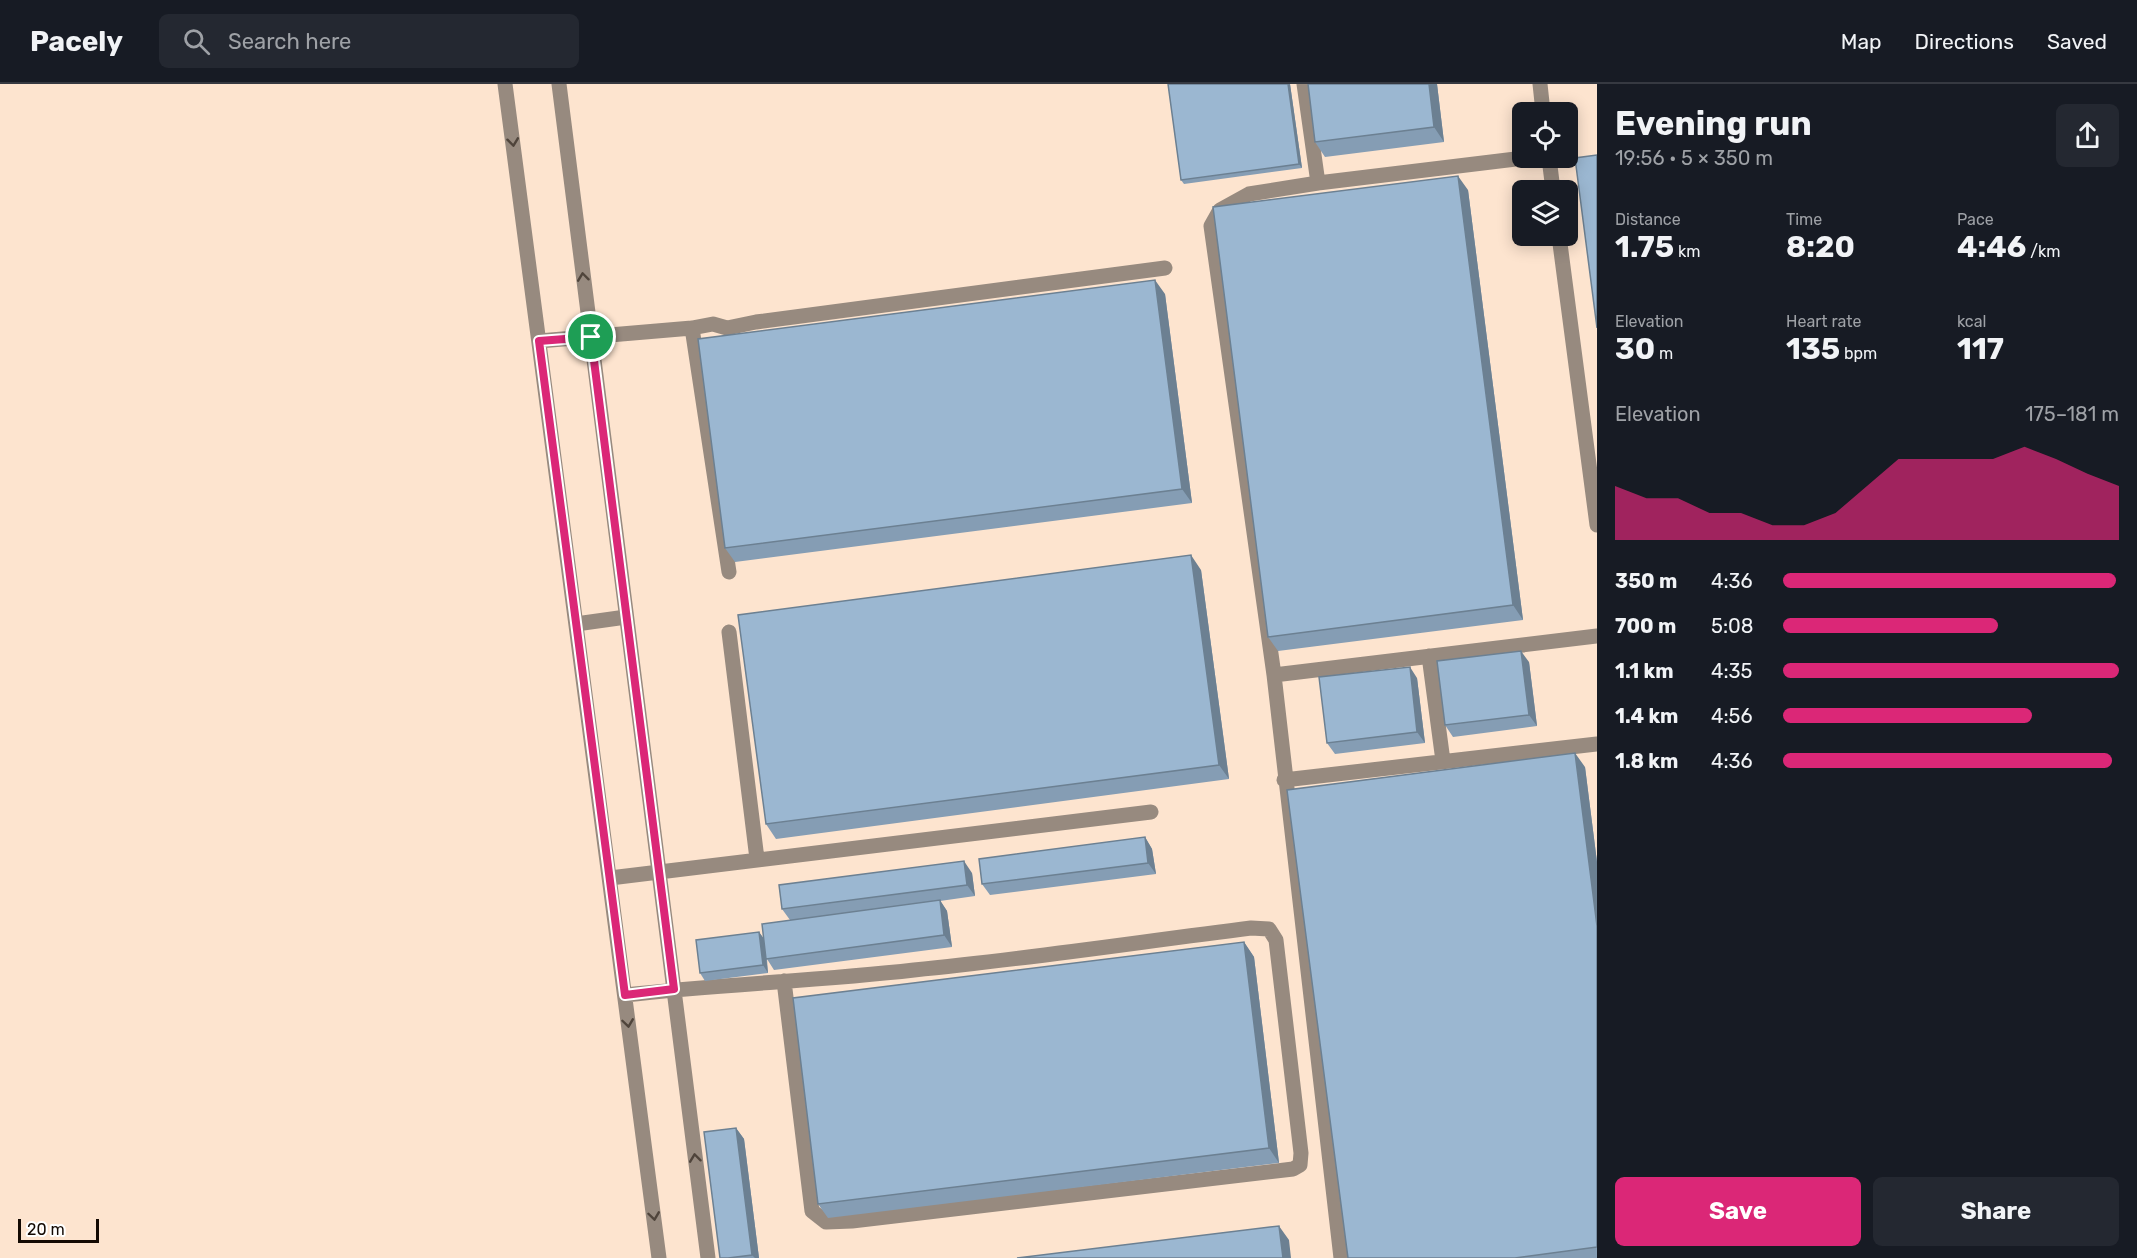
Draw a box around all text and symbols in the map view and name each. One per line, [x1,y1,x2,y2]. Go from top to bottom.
search box [159,14,579,68]
text: Pacely [30,25,123,58]
icon: search [180,25,213,58]
text: Search here [228,28,351,55]
text: Map [1841,29,1882,54]
text: Directions [1915,29,2014,54]
text: Saved [2047,29,2107,54]
map controls [1512,102,1578,246]
button: locate [1512,102,1578,168]
text: Evening run [1615,104,1812,143]
button: share [2056,104,2119,167]
one-way arrow [506,137,519,147]
text: 19:56 · 5 × 350 m [1615,146,1773,170]
button: layers [1512,180,1578,246]
text: Distance [1615,210,1681,229]
text: Time [1786,210,1822,229]
text: Pace [1957,210,1994,229]
text: 1.75 [1615,229,1674,265]
text: 8:20 [1786,229,1855,265]
text: 4:46 [1957,229,2026,265]
text: km [1674,242,1701,261]
text: /km [2026,242,2060,261]
one-way arrow [578,273,590,282]
pin [565,311,616,362]
text: Elevation [1615,312,1684,331]
text: Heart rate [1786,312,1861,331]
text: kcal [1957,312,1986,331]
icon: arrive [574,320,607,353]
text: 30 [1615,331,1655,367]
text: 135 [1786,331,1840,367]
text: 117 [1957,331,2004,367]
text: m [1655,344,1673,363]
text: bpm [1840,344,1877,363]
text: Elevation [1615,402,1701,426]
text: 175–181 m [2025,402,2119,426]
text: 350 m [1615,569,1677,593]
text: 4:36 [1711,569,1753,593]
text: 700 m [1615,614,1676,638]
text: 5:08 [1711,614,1753,638]
text: 1.1 km [1615,659,1674,683]
text: 4:35 [1711,659,1752,683]
text: 1.4 km [1615,704,1678,728]
text: 4:56 [1711,704,1752,728]
text: 1.8 km [1615,749,1678,773]
text: 4:36 [1711,749,1753,773]
one-way arrow [622,1018,634,1027]
one-way arrow [689,1154,702,1163]
button: Save [1615,1177,1861,1246]
button: Share [1873,1177,2119,1246]
one-way arrow [647,1211,659,1220]
scale bar [18,1216,99,1244]
text: 20 m [27,1220,65,1239]

